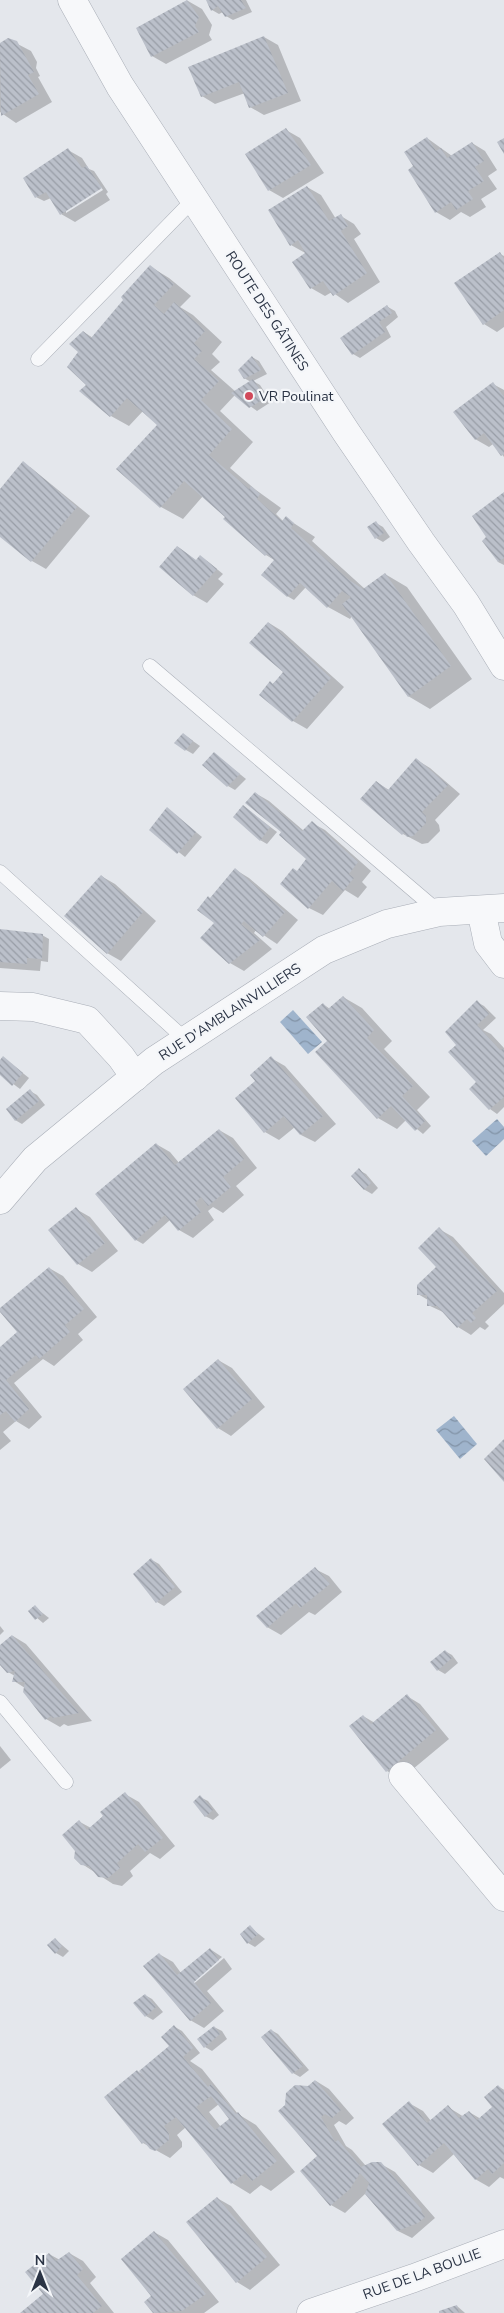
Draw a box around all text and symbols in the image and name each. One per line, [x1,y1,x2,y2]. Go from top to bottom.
street label: ROUTE DES GÂTINES [221,247,313,375]
place label: VR Poulinat [258,387,334,406]
marker: VR Poulinat [243,390,255,402]
street label: RUE D'AMBLAINVILLIERS [155,959,305,1065]
street label: RUE DE LA BOULIE [360,2244,484,2304]
north arrow [15,2248,65,2298]
text: N [35,2251,45,2270]

